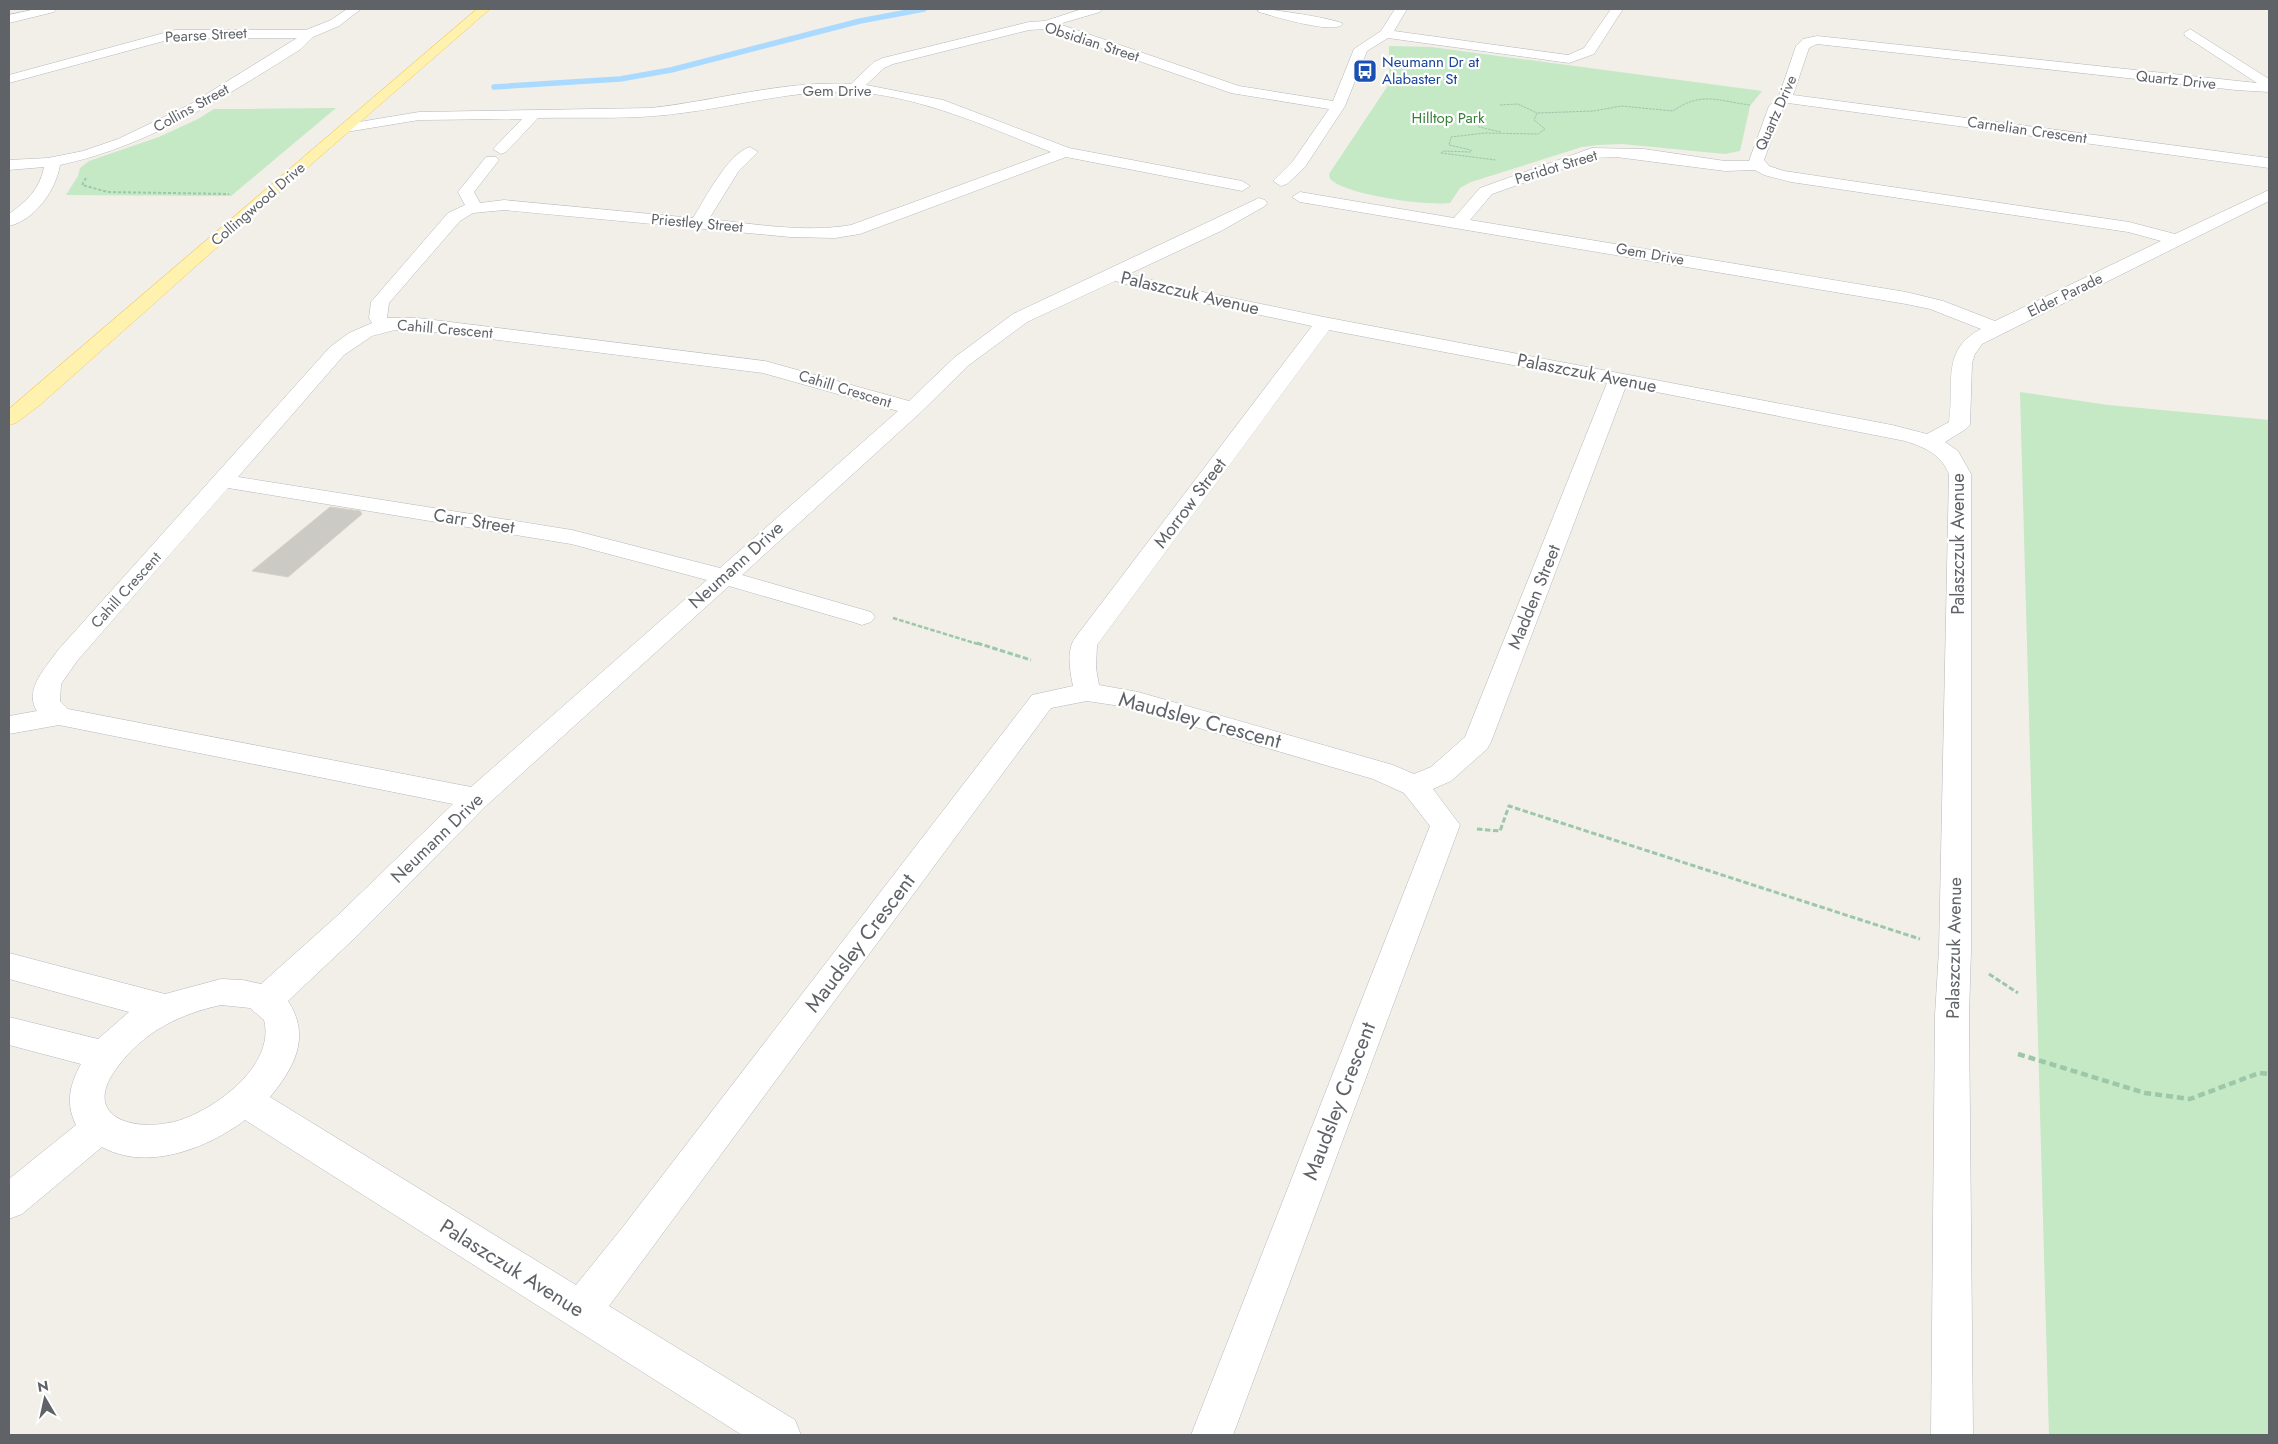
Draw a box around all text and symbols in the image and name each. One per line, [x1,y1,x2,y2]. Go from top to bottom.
street label: Obsidian Street [1042,16,1142,68]
street label: Pearse Street [165,22,248,48]
place label: Neumann Dr at Alabaster St [1382,51,1479,90]
bus stop icon: Neumann Dr at Alabaster St [1352,58,1378,84]
street label: Quartz Drive [2135,65,2217,95]
street label: Quartz Drive [1750,72,1803,154]
street label: Collins Street [149,78,233,138]
street label: Gem Drive [803,80,872,102]
park label: Hilltop Park [1411,107,1485,129]
street label: Carnelian Crescent [1966,111,2089,149]
street label: Peridot Street [1512,144,1600,190]
street label: Collingwood Drive [206,157,310,251]
street label: Priestley Street [650,208,744,238]
street label: Gem Drive [1614,237,1686,271]
street label: Palaszczuk Avenue [1118,264,1262,322]
street label: Elder Parade [2024,267,2107,323]
street label: Cahill Crescent [396,314,494,344]
street label: Palaszczuk Avenue [1515,347,1659,399]
street label: Cahill Crescent [796,364,894,414]
street label: Morrow Street [1148,452,1233,553]
street label: Palaszczuk Avenue [1945,473,1971,615]
street label: Carr Street [432,502,517,540]
street label: Neumann Drive [683,515,789,615]
street label: Madden Street [1501,540,1567,653]
street label: Cahill Crescent [86,547,167,633]
street label: Maudsley Crescent [1116,684,1284,756]
street label: Neumann Drive [385,787,489,889]
street label: Maudsley Crescent [798,867,922,1019]
street label: Palaszczuk Avenue [1940,877,1968,1019]
street label: Maudsley Crescent [1295,1018,1383,1184]
street label: Palaszczuk Avenue [434,1212,590,1325]
north arrow [20,1374,70,1424]
text: N [36,1375,50,1397]

